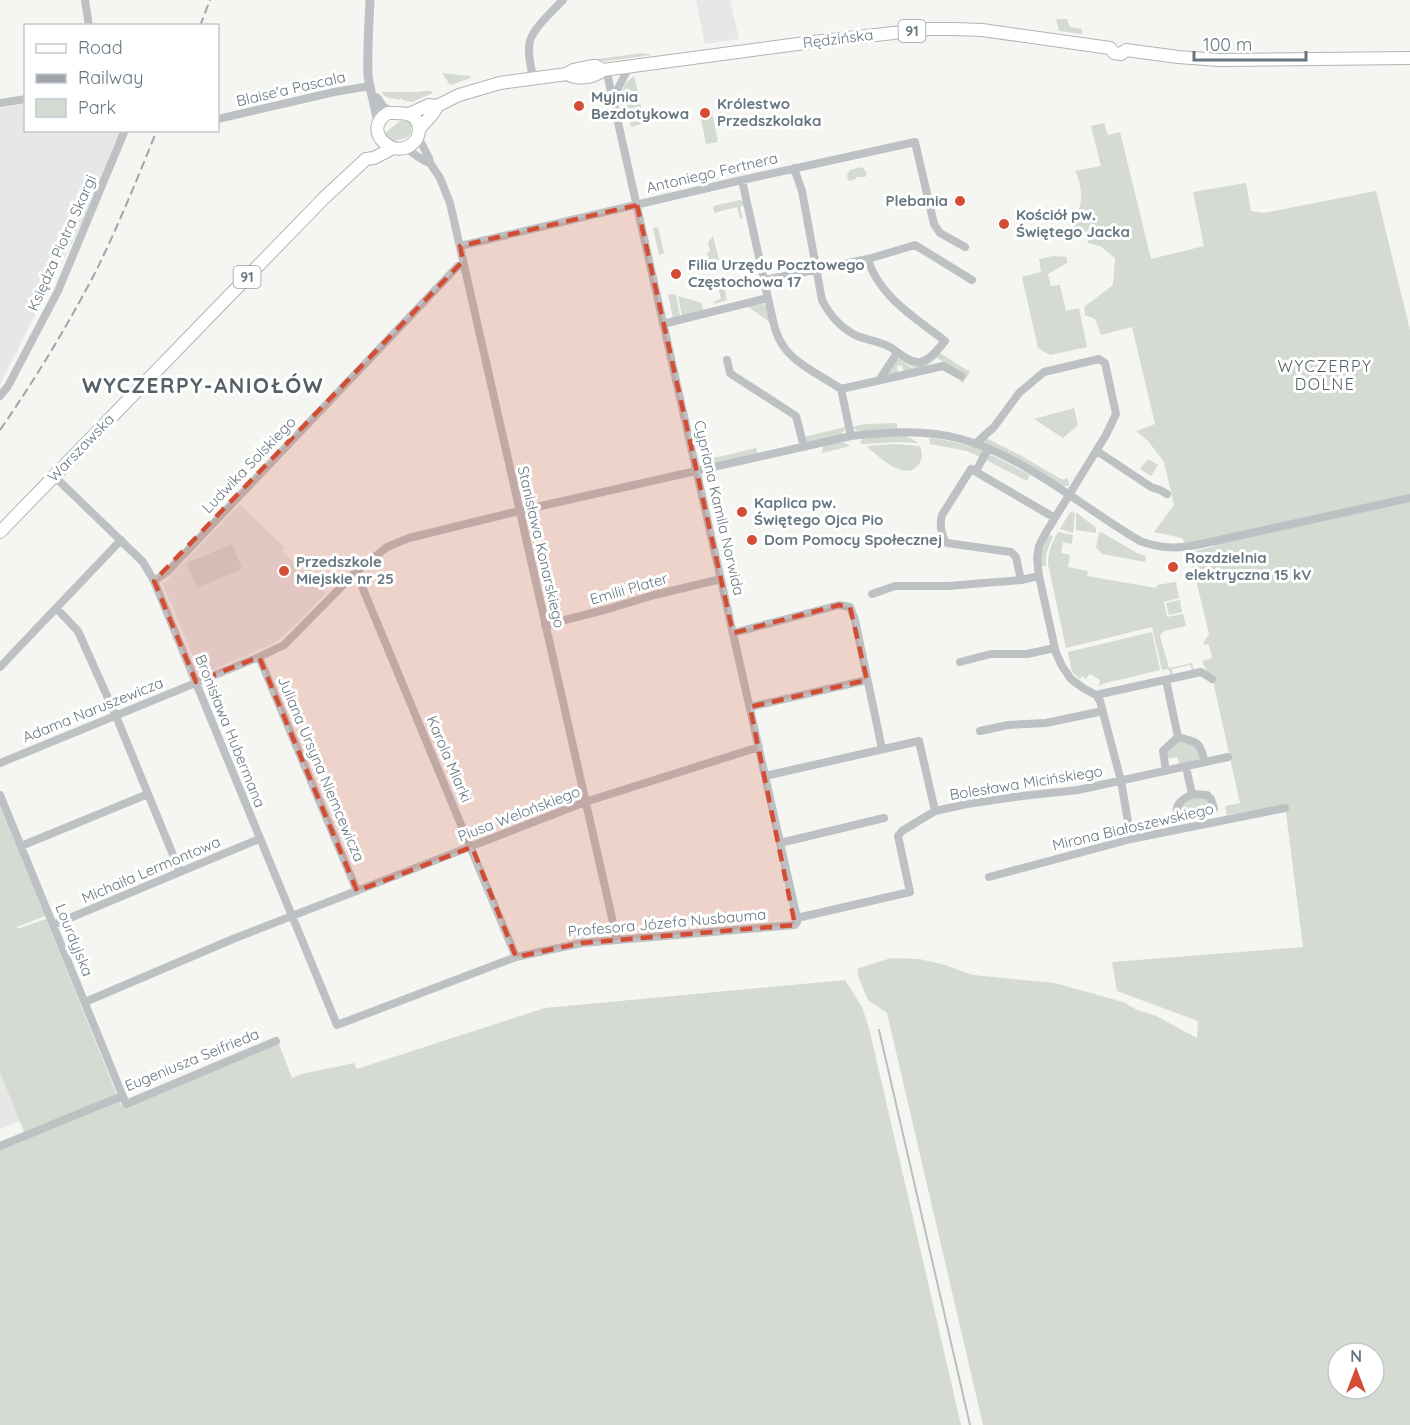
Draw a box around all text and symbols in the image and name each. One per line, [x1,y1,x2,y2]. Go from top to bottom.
road number: 91 [898,20,926,42]
legend [24,24,219,132]
scale bar [1194,24,1306,62]
street label: Rędzińska [802,25,874,52]
text: 100 m [1203,33,1252,56]
text: Road [78,36,123,59]
text: Railway [78,66,144,89]
street label: Blaise'a Pascala [234,67,347,110]
place label: Myjnia Bezdotykowa [591,87,689,123]
place label: Królestwo Przedszkolaka [717,94,821,130]
text: Park [78,96,116,119]
marker: Myjnia Bezdotykowa [572,99,586,113]
marker: Królestwo Przedszkolaka [698,106,712,120]
street label: Antoniego Fertnera [644,148,779,197]
street label: Księdza Piotra Skargi [23,172,100,314]
place label: Plebania [885,191,948,210]
marker: Plebania [953,194,967,208]
place label: Kościół pw. Świętego Jacka [1016,205,1130,241]
marker: Kościół pw. Świętego Jacka [997,217,1011,231]
place label: Filia Urzędu Pocztowego Częstochowa 17 [688,255,865,291]
road number: 91 [234,266,260,288]
marker: Filia Urzędu Pocztowego Częstochowa 17 [669,267,683,281]
district label: WYCZERPY DOLNE [1277,356,1373,394]
district label: WYCZERPY-ANIOŁÓW [82,372,324,398]
street label: Warszawska [43,409,118,486]
street label: Ludwika Solskiego [198,412,300,517]
street label: Cypriana Kamila Norwida [690,418,749,597]
street label: Stanisława Konarskiego [514,464,569,630]
place label: Kaplica pw. Świętego Ojca Pio [754,493,883,529]
marker: Kaplica pw. Świętego Ojca Pio [735,505,749,519]
place label: Dom Pomocy Społecznej [764,530,942,549]
marker: Dom Pomocy Społecznej [745,533,759,547]
place label: Rozdzielnia elektryczna 15 kV [1185,548,1312,584]
place label: Przedszkole Miejskie nr 25 [296,552,394,588]
marker: Rozdzielnia elektryczna 15 kV [1166,560,1180,574]
marker: Przedszkole Miejskie nr 25 [277,564,291,578]
street label: Emilii Plater [588,568,670,609]
street label: Bronisława Hubermana [191,652,270,810]
street label: Adama Naruszewicza [20,673,166,746]
street label: Juliana Ursyna Niemcewicza [274,673,369,864]
street label: Karola Miarki [423,713,476,805]
street label: Bolesława Micińskiego [948,761,1104,804]
street label: Piusa Welońskiego [455,781,583,846]
street label: Mirona Białoszewskiego [1050,799,1215,854]
street label: Michaiła Lermontowa [79,832,223,907]
street label: Lourdyjska [51,901,98,979]
street label: Profesora Józefa Nusbauma [567,904,767,941]
street label: Eugeniusza Seifrieda [122,1024,262,1095]
north arrow [1326,1341,1386,1401]
text: N [1350,1346,1362,1366]

